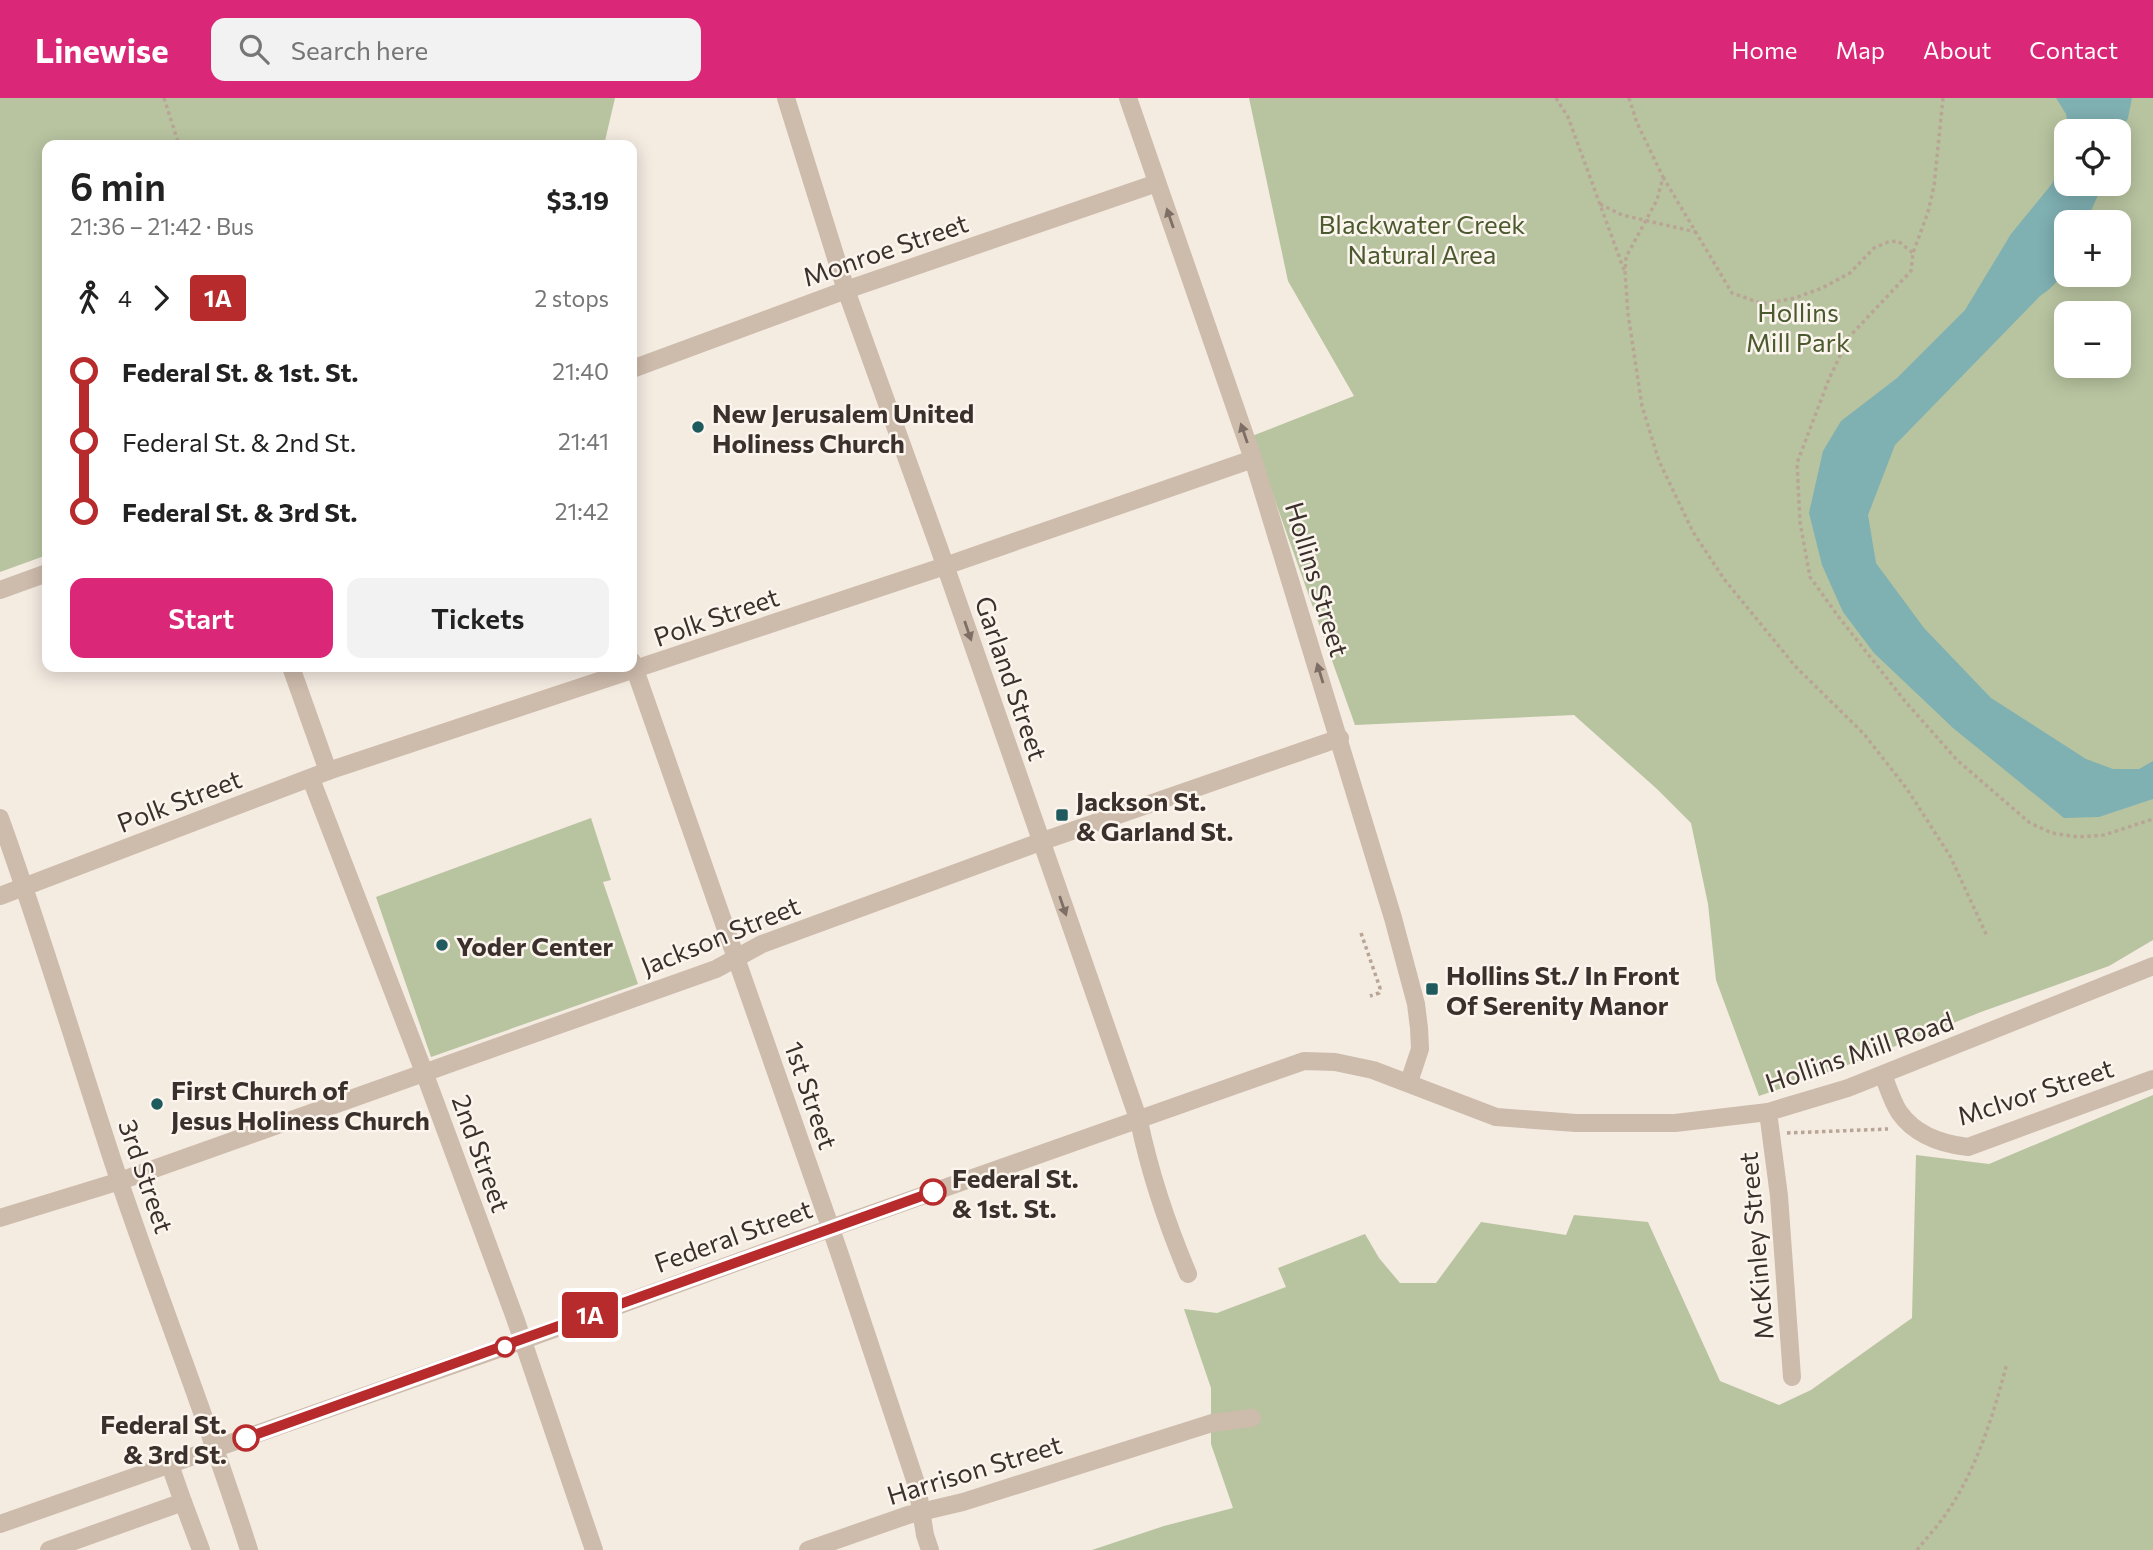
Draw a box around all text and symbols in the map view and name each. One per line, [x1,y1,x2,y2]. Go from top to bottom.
search box [211,18,701,81]
text: Linewise [35,29,169,70]
icon: search [235,30,273,68]
text: Search here [291,34,428,65]
text: Home [1732,35,1798,64]
text: Map [1836,35,1885,64]
text: About [1923,35,1991,64]
text: Contact [2029,35,2118,64]
map controls [2054,119,2131,378]
button: locate [2054,119,2131,196]
text: 6 min [70,162,166,209]
text: $3.19 [547,184,609,215]
street label: Monroe Street [798,206,972,292]
one-way arrow [1164,207,1175,228]
park label: Blackwater Creek Natural Area [1319,208,1525,269]
button: + [2054,210,2131,287]
text: 21:36 – 21:42 · Bus [70,212,254,240]
icon: walk [70,279,108,317]
icon: forward [142,279,180,317]
text: 1A [204,283,232,312]
text: 4 [118,284,132,312]
text: 2 stops [535,284,609,312]
park label: Hollins Mill Park [1746,296,1850,357]
button: − [2054,301,2131,378]
text: Federal St. & 1st. St. [122,356,358,387]
text: 21:40 [552,357,609,385]
place label: New Jerusalem United Holiness Church [712,397,974,458]
marker: New Jerusalem United Holiness Church [690,419,706,435]
one-way arrow [1238,422,1249,443]
text: Federal St. & 2nd St. [122,426,356,457]
text: 21:41 [558,427,609,455]
text: Federal St. & 3rd St. [122,496,357,527]
text: 21:42 [555,497,609,525]
street label: Hollins Street [1280,498,1356,660]
button: Start [70,578,333,658]
button: Tickets [347,578,609,658]
street label: Polk Street [649,580,783,652]
street label: Garland Street [969,592,1055,764]
one-way arrow [963,620,974,641]
one-way arrow [1314,662,1324,683]
street label: Polk Street [112,762,246,838]
place label: Jackson St. & Garland St. [1076,785,1233,846]
marker: Jackson St. & Garland St. [1054,807,1070,823]
street label: Jackson Street [636,889,804,981]
one-way arrow [1058,895,1069,916]
place label: Yoder Center [456,930,613,961]
marker: Yoder Center [434,937,450,953]
place label: Hollins St./ In Front Of Serenity Manor [1446,959,1679,1020]
marker: Hollins St./ In Front Of Serenity Manor [1424,981,1440,997]
street label: Hollins Mill Road [1761,1004,1957,1098]
street label: 1st Street [779,1037,845,1153]
street label: McIvor Street [1953,1051,2117,1131]
place label: First Church of Jesus Holiness Church [171,1074,430,1135]
street label: 2nd Street [446,1090,518,1216]
marker: First Church of Jesus Holiness Church [149,1096,165,1112]
street label: 3rd Street [113,1115,181,1237]
street label: McKinley Street [1731,1151,1779,1341]
place label: Federal St. & 1st. St. [952,1162,1079,1223]
marker: Federal St. & 1st. St. [920,1179,946,1205]
street label: Federal Street [650,1192,816,1278]
line badge: 1A [558,1292,622,1338]
text: 1A [576,1300,604,1329]
unlabelled marker [495,1337,515,1357]
place label: Federal St. & 3rd St. [100,1408,227,1469]
marker: Federal St. & 3rd St. [233,1425,259,1451]
street label: Harrison Street [883,1428,1065,1510]

